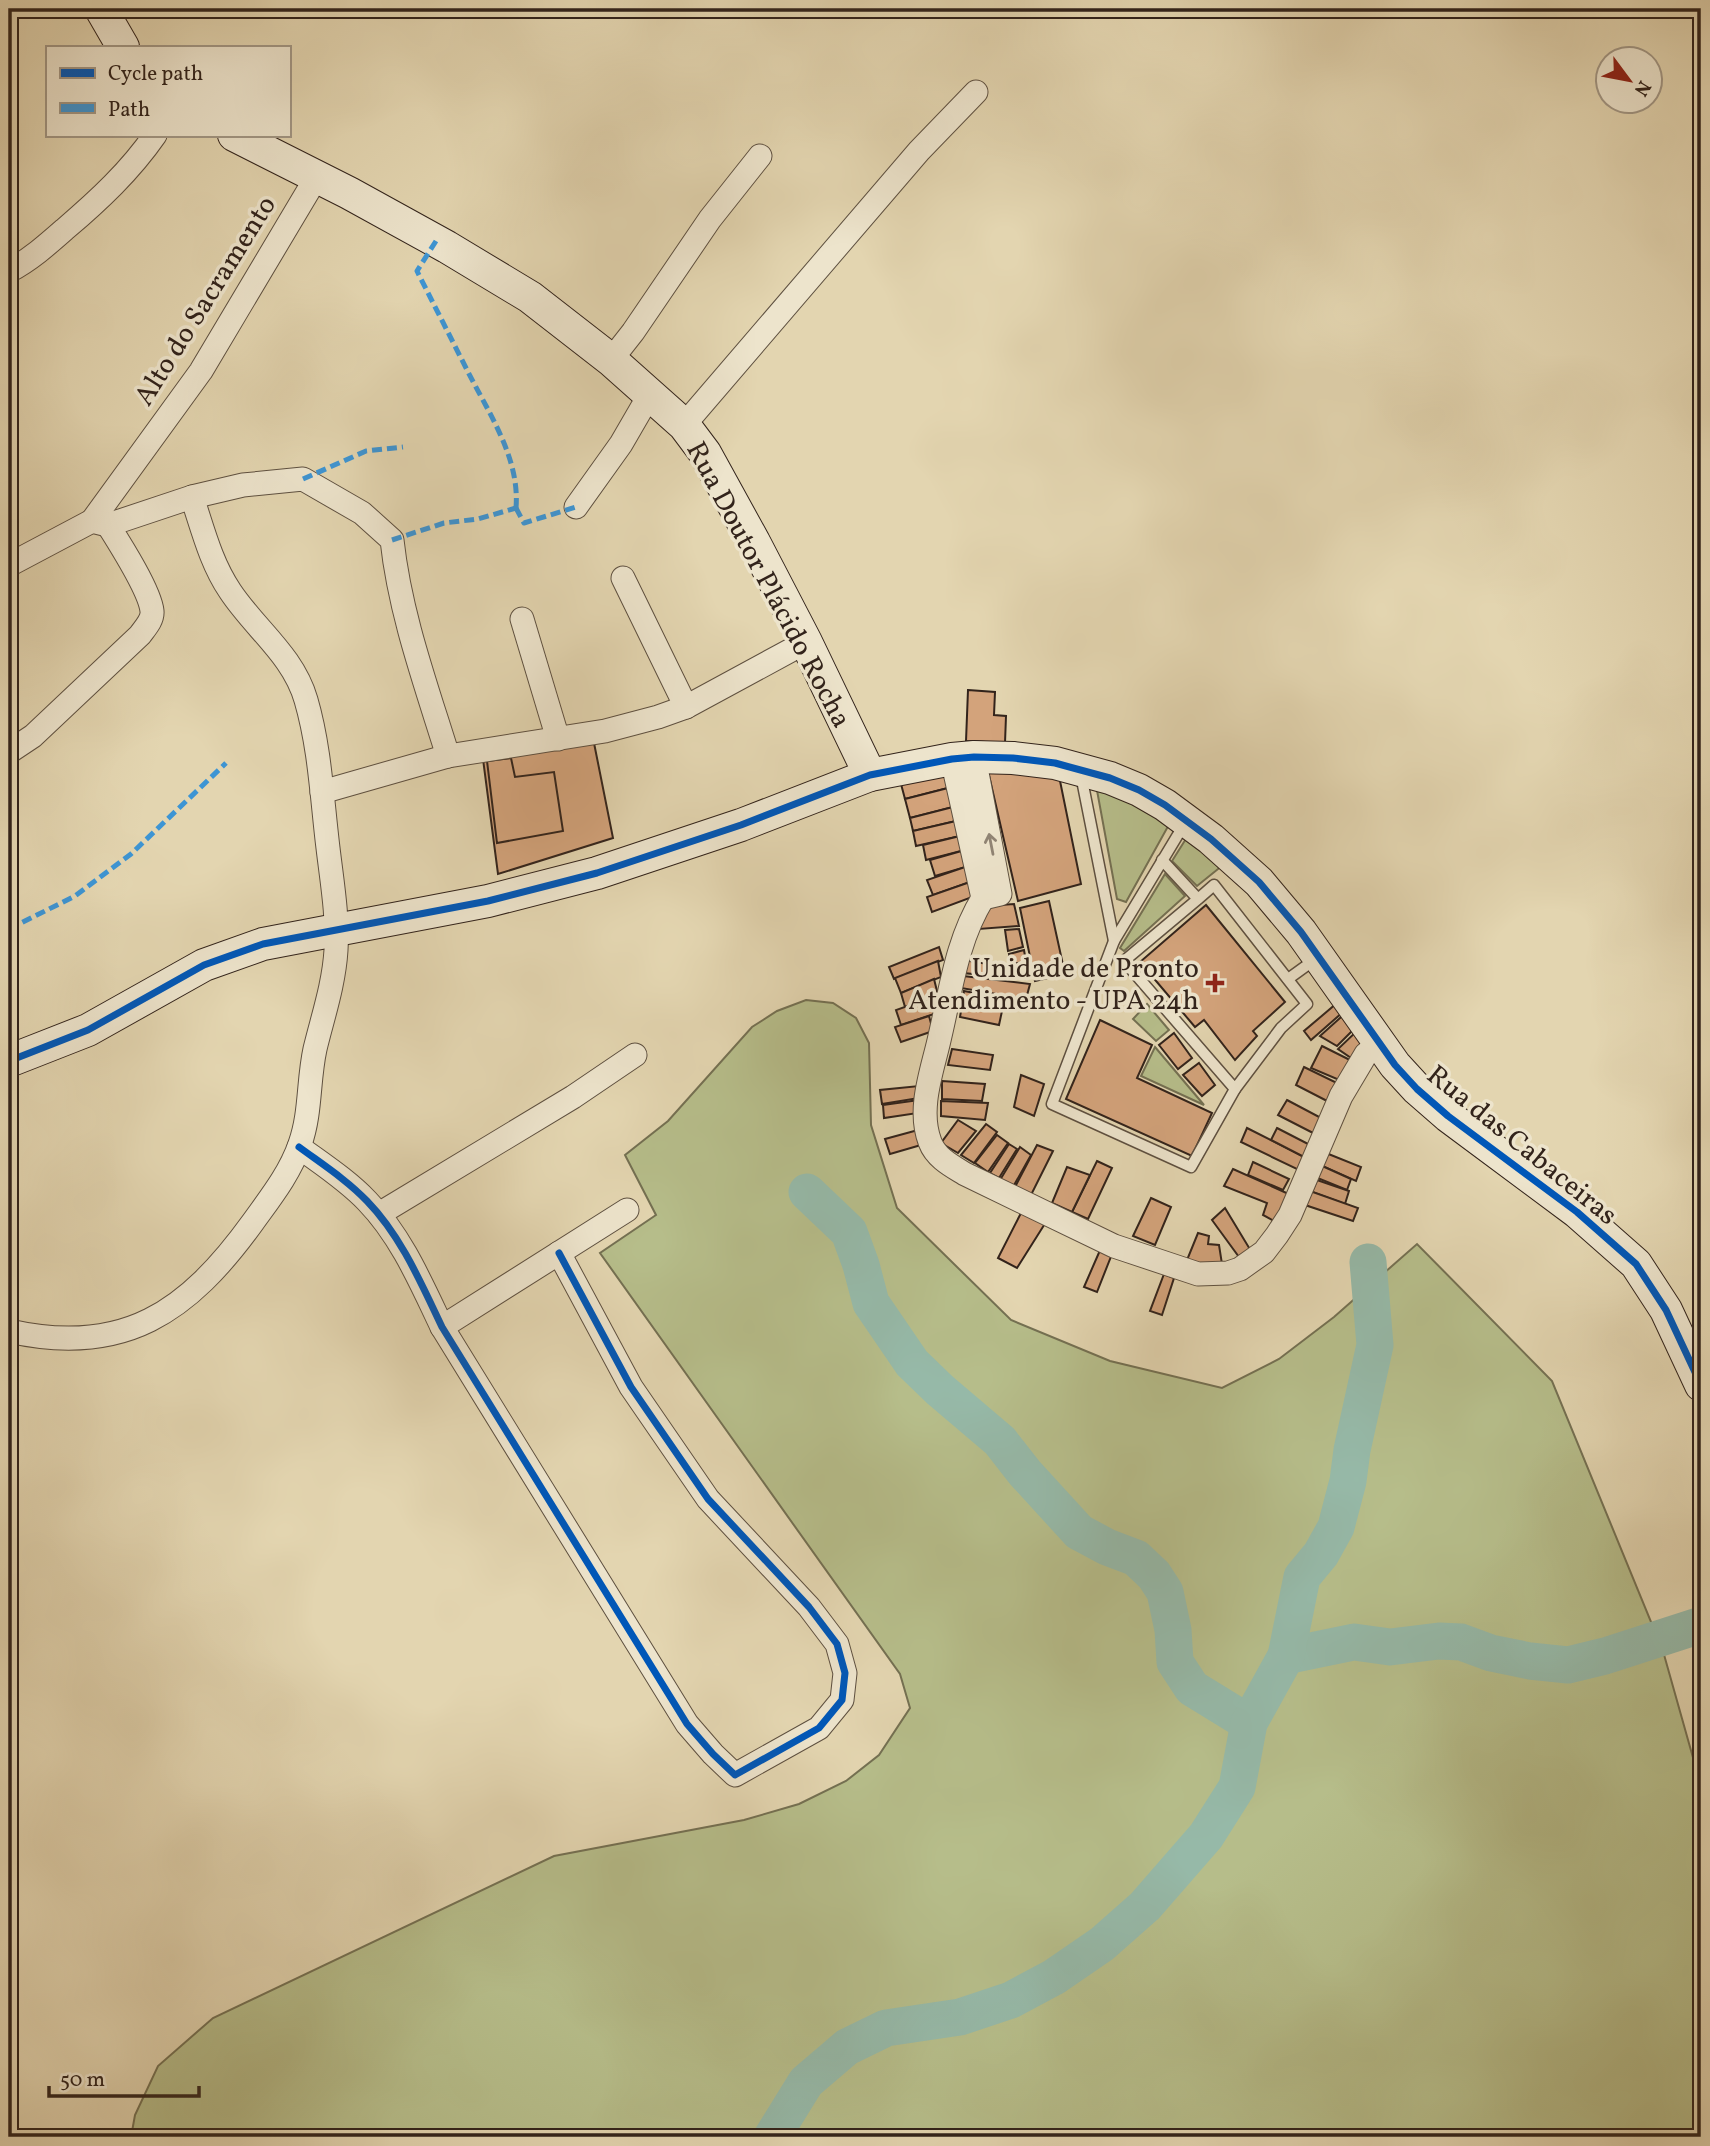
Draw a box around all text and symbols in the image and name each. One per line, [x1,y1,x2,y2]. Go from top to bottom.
legend [46,46,290,136]
north arrow [1594,46,1664,116]
text: Cycle path [108,60,203,89]
text: N [1627,75,1656,101]
text: Path [108,96,150,125]
street label: Alto do Sacramento [126,189,287,414]
street label: Rua Doutor Plácido Rocha [676,435,860,735]
one-way arrow [983,833,997,856]
place label: Unidade de Pronto Atendimento - UPA 24h [908,950,1199,1021]
marker: Unidade de Pronto Atendimento - UPA 24h [1205,973,1225,993]
street label: Rua das Cabaceiras [1418,1057,1625,1235]
scale bar [49,2055,200,2099]
text: 50 m [60,2066,105,2095]

